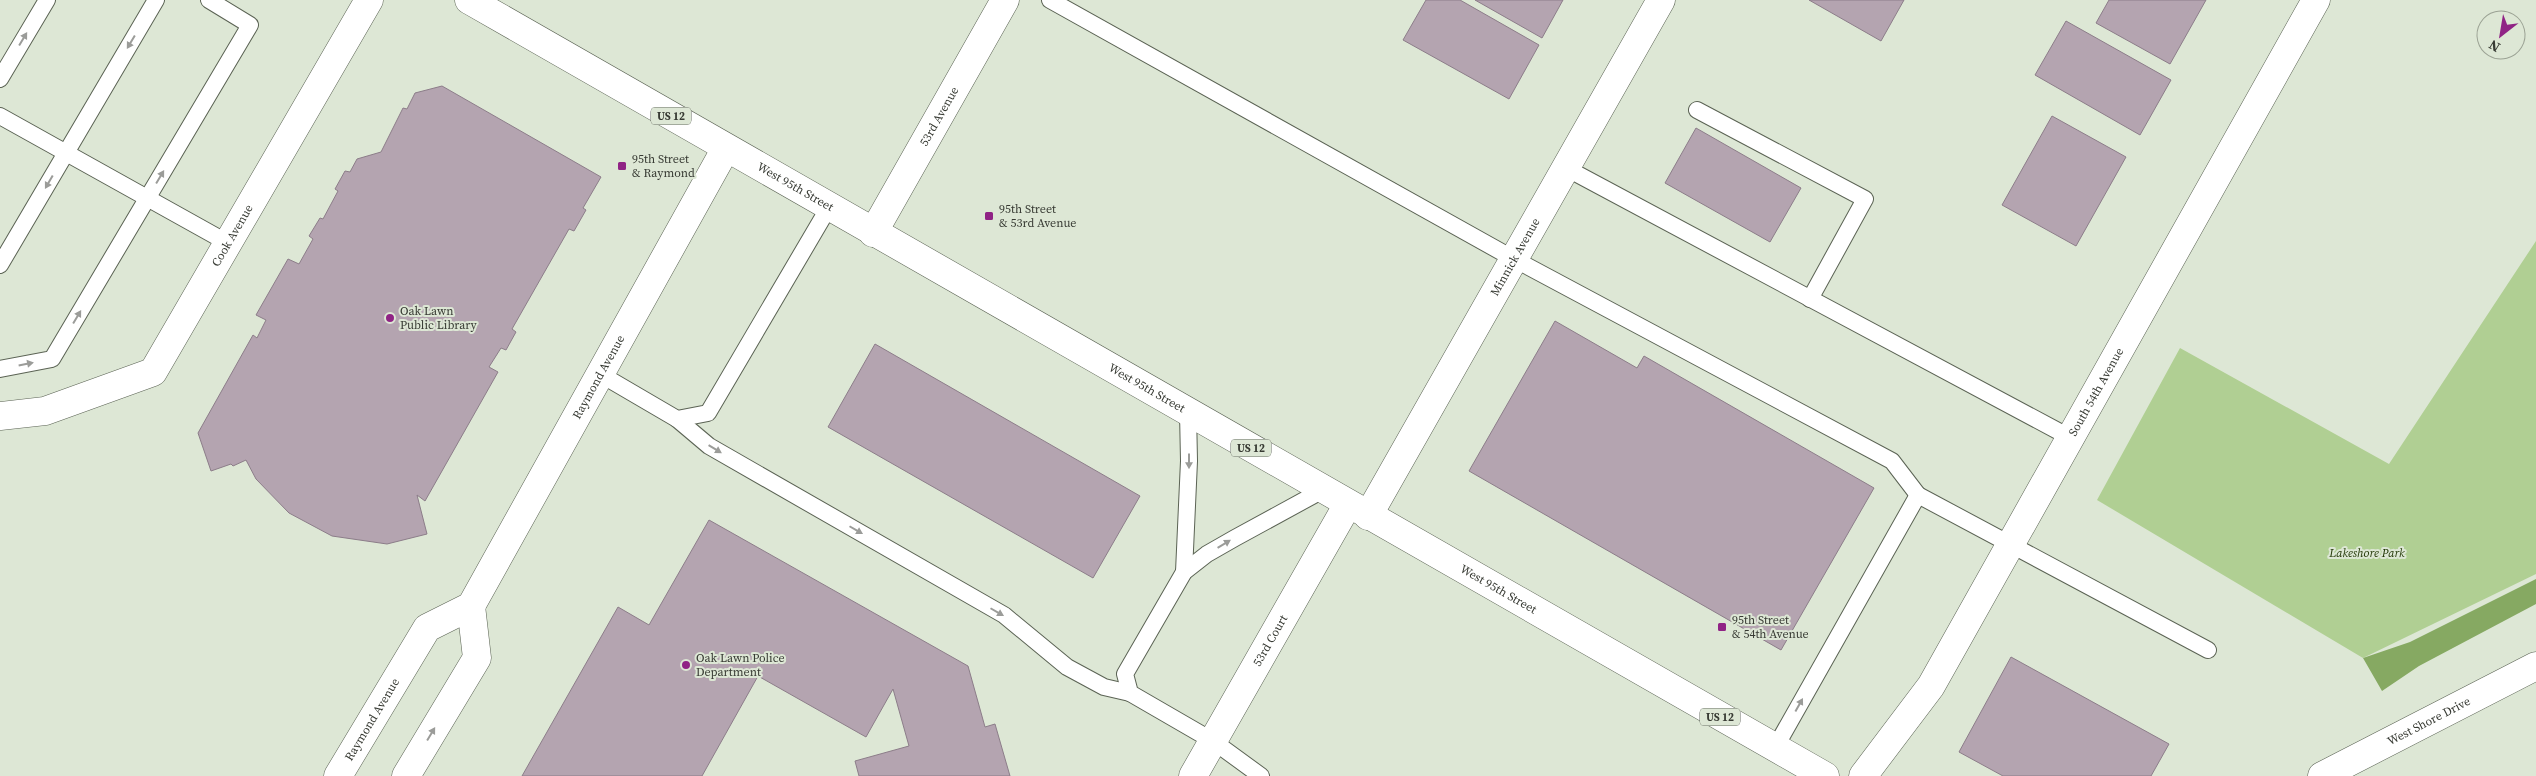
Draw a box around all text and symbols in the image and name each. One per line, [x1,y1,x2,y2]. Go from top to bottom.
north arrow [2476,10,2526,60]
one-way arrow [19,33,28,46]
one-way arrow [127,35,136,48]
text: N [2485,35,2504,57]
street label: 53rd Avenue [916,84,962,149]
road number: US 12 [651,108,691,124]
place label: 95th Street & Raymond [632,151,695,181]
street label: West 95th Street [754,159,837,215]
marker: 95th Street & Raymond [616,160,628,172]
one-way arrow [155,170,164,184]
one-way arrow [44,175,53,188]
street label: Cook Avenue [208,201,257,270]
place label: 95th Street & 53rd Avenue [999,201,1076,231]
marker: 95th Street & 53rd Avenue [983,210,995,222]
street label: Minnick Avenue [1487,215,1544,299]
place label: Oak Lawn Public Library [400,303,478,333]
one-way arrow [73,310,82,323]
marker: Oak Lawn Public Library [384,312,396,324]
street label: Raymond Avenue [569,332,628,422]
street label: South 54th Avenue [2065,345,2127,439]
one-way arrow [19,360,34,368]
street label: West 95th Street [1106,360,1188,416]
road number: US 12 [1231,439,1271,456]
one-way arrow [709,445,722,454]
one-way arrow [1185,453,1193,469]
one-way arrow [849,526,863,535]
one-way arrow [1217,540,1230,549]
park label: Lakeshore Park [2328,545,2405,561]
street label: West 95th Street [1457,561,1540,617]
one-way arrow [990,607,1003,616]
street label: 53rd Court [1249,612,1291,669]
place label: 95th Street & 54th Avenue [1732,612,1809,642]
marker: 95th Street & 54th Avenue [1716,621,1728,633]
place label: Oak Lawn Police Department [696,650,785,680]
marker: Oak Lawn Police Department [680,659,692,671]
street label: Raymond Avenue [341,675,403,764]
street label: West Shore Drive [2384,693,2473,749]
one-way arrow [1795,698,1803,712]
road number: US 12 [1700,709,1740,726]
one-way arrow [427,728,436,741]

